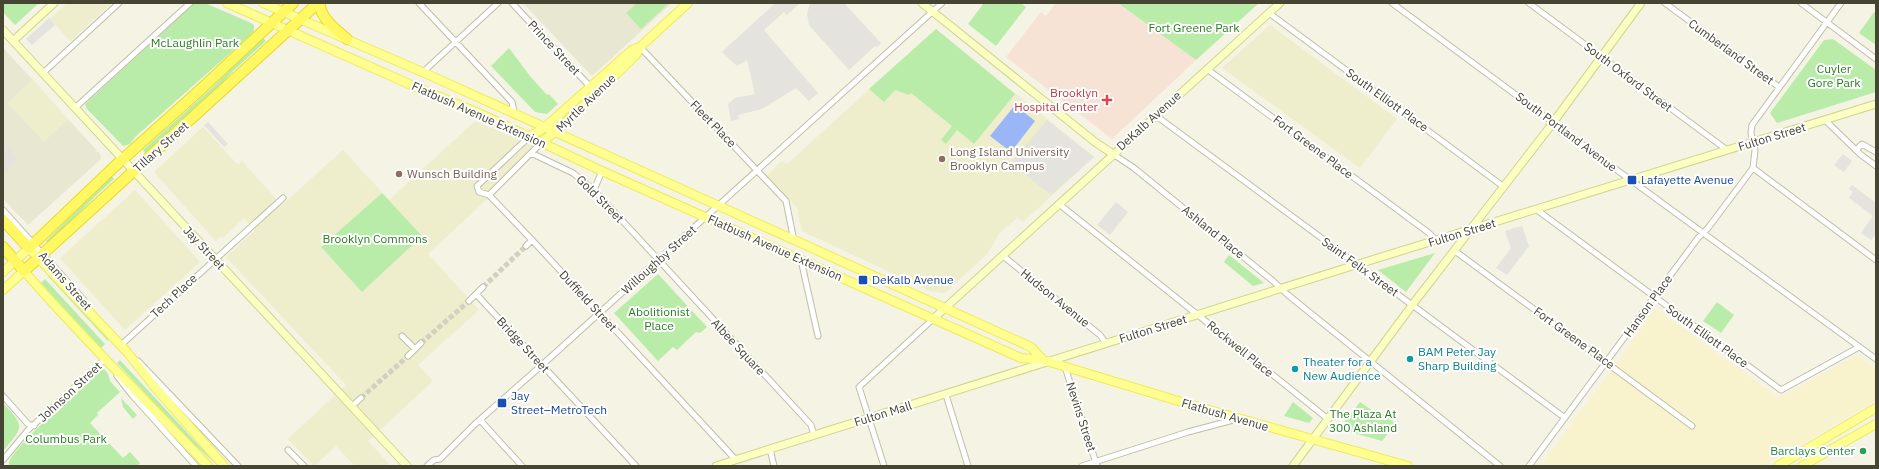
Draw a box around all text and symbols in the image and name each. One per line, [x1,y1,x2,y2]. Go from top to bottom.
street label: Cumberland Street [1686,16,1777,88]
street label: Prince Street [525,17,584,78]
park label: Fort Greene Park [1148,20,1240,35]
park label: McLaughlin Park [151,35,240,50]
street label: South Oxford Street [1581,39,1675,115]
park label: Cuyler Gore Park [1807,61,1861,90]
street label: South Elliott Place [1343,65,1432,135]
street label: Myrtle Avenue [553,70,619,135]
street label: Flatbush Avenue Extension [410,78,549,151]
place label: Brooklyn Hospital Center [1014,85,1099,114]
street label: DeKalb Avenue [1113,87,1184,154]
street label: South Portland Avenue [1513,89,1620,175]
marker: Brooklyn Hospital Center [1101,94,1113,106]
street label: Fleet Place [687,97,740,151]
street label: Fort Greene Place [1270,112,1357,182]
street label: Tillary Street [130,118,191,175]
street label: Fulton Street [1736,119,1807,154]
place label: Long Island University Brooklyn Campus [950,144,1069,173]
marker: Long Island University Brooklyn Campus [937,154,947,164]
place label: Wunsch Building [407,166,497,181]
marker: Wunsch Building [394,169,404,179]
street label: Gold Street [573,172,627,226]
place label: Lafayette Avenue [1641,172,1734,187]
marker: Lafayette Avenue [1626,174,1638,186]
street label: Ashland Place [1179,202,1248,262]
street label: Flatbush Avenue Extension [706,211,845,284]
street label: Fulton Street [1426,215,1497,250]
street label: Willoughby Street [618,222,699,297]
street label: Jay Street [180,223,228,273]
park label: Brooklyn Commons [322,231,428,246]
street label: Saint Felix Street [1319,234,1402,300]
street label: Adams Street [36,248,95,313]
street label: Hudson Avenue [1018,265,1093,330]
street label: Duffield Street [556,267,620,334]
street label: Tech Place [147,270,200,321]
street label: Hanson Place [1620,271,1675,340]
place label: DeKalb Avenue [872,272,954,287]
marker: DeKalb Avenue [857,274,869,286]
street label: South Elliott Place [1663,301,1752,371]
street label: Fort Greene Place [1531,303,1618,372]
park label: Abolitionist Place [628,304,690,333]
street label: Fulton Street [1117,311,1188,346]
street label: Bridge Street [494,314,553,376]
street label: Albee Square [708,315,769,378]
street label: Rockwell Place [1204,317,1277,380]
place label: BAM Peter Jay Sharp Building [1418,344,1497,373]
place label: Theater for a New Audience [1303,354,1381,383]
marker: BAM Peter Jay Sharp Building [1405,354,1415,364]
street label: Johnson Street [35,358,105,425]
marker: Theater for a New Audience [1290,364,1300,374]
street label: Nevins Street [1063,380,1100,454]
place label: Jay Street–MetroTech [511,388,607,417]
street label: Flatbush Avenue [1180,395,1271,434]
marker: Jay Street–MetroTech [496,397,508,409]
street label: Fulton Mall [852,398,914,429]
park label: The Plaza At 300 Ashland [1329,406,1397,435]
park label: Columbus Park [25,431,107,446]
place label: Barclays Center [1770,443,1856,458]
marker: Barclays Center [1858,446,1868,456]

